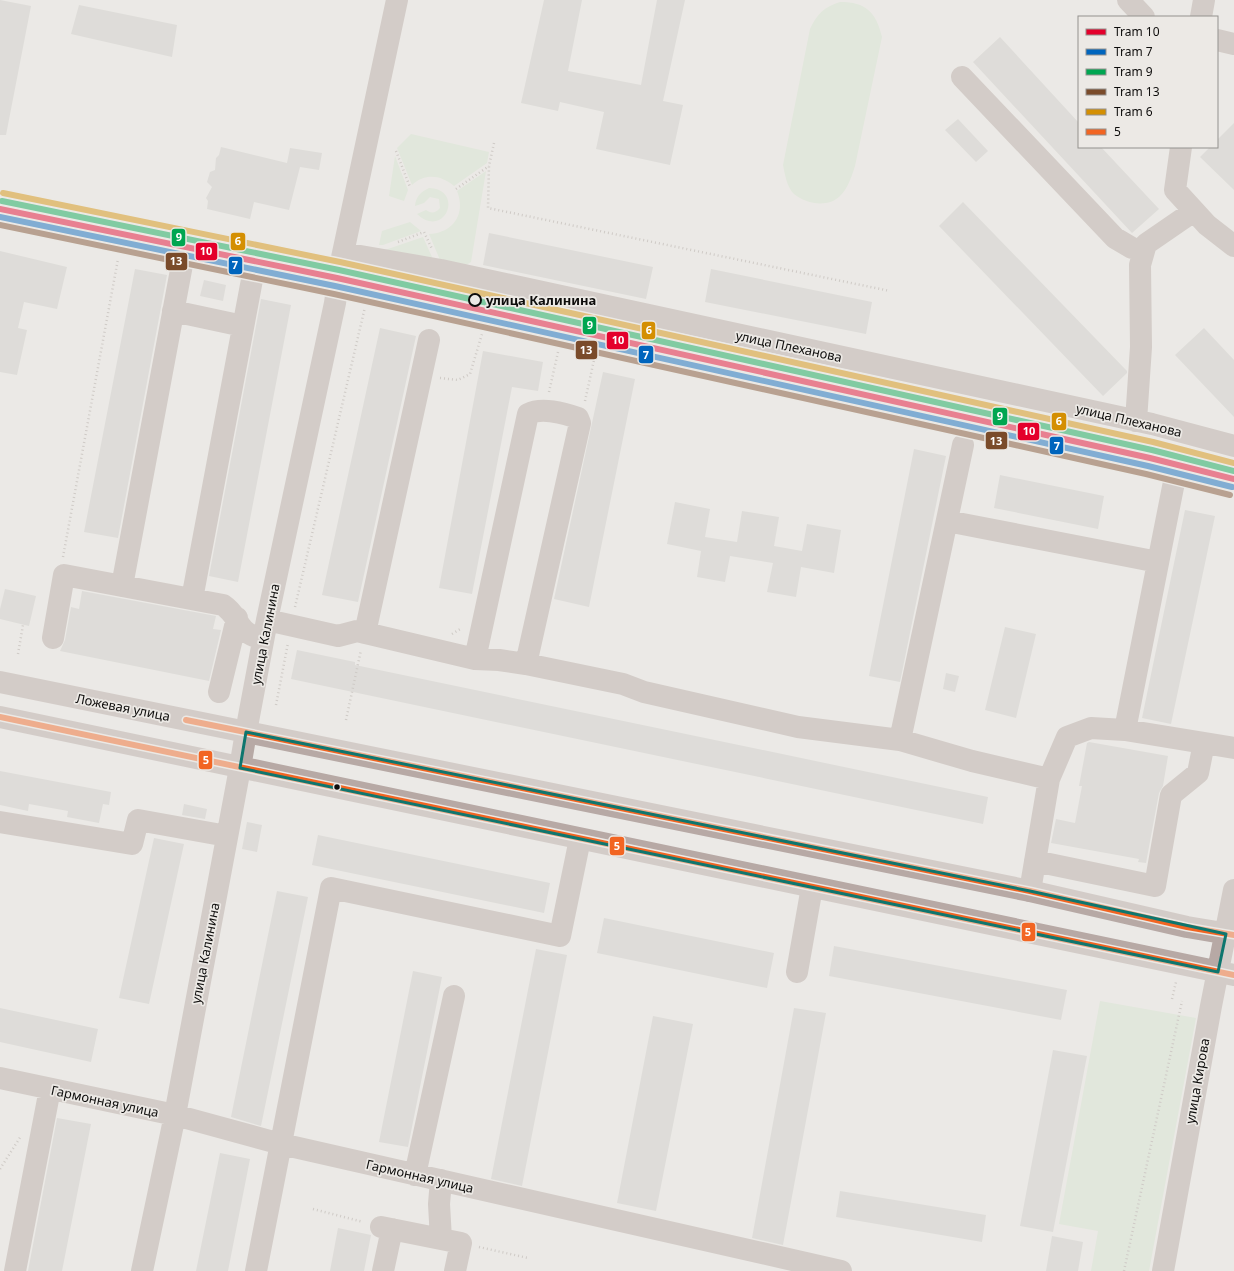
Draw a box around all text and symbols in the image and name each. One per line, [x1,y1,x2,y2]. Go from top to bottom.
legend [1078,16,1218,148]
text: Tram 10 [1114,23,1160,40]
text: Tram 7 [1114,43,1153,60]
text: Tram 9 [1114,63,1153,80]
text: Tram 13 [1114,83,1160,100]
text: Tram 6 [1114,103,1153,120]
text: 5 [1114,123,1121,140]
line badge: 9 [171,228,186,247]
text: 9 [176,229,182,244]
line badge: 6 [230,232,246,251]
text: 6 [235,233,241,248]
line badge: 10 [195,242,218,261]
text: 10 [200,243,212,258]
line badge: 13 [165,252,188,271]
text: 13 [170,253,182,268]
line badge: 7 [228,256,243,275]
text: 7 [232,257,238,272]
place label: улица Калинина [485,291,596,309]
marker: улица Калинина [468,293,482,307]
line badge: 9 [582,316,597,335]
text: 9 [587,317,593,332]
line badge: 6 [641,321,656,340]
text: 6 [646,322,652,337]
street label: улица Плеханова [734,326,844,366]
line badge: 10 [606,331,629,350]
text: 10 [612,332,624,347]
line badge: 13 [575,340,598,360]
text: 13 [580,342,592,357]
line badge: 7 [638,345,654,364]
text: 7 [643,347,649,362]
street label: улица Плеханова [1074,399,1184,441]
line badge: 9 [992,407,1008,426]
text: 9 [997,408,1003,423]
line badge: 6 [1051,412,1067,431]
text: 6 [1056,413,1062,428]
line badge: 10 [1017,422,1040,441]
text: 10 [1023,423,1035,438]
line badge: 13 [985,431,1008,450]
text: 13 [990,433,1002,448]
line badge: 7 [1049,436,1064,455]
text: 7 [1054,438,1060,453]
street label: улица Калинина [246,582,284,686]
street label: Ложевая улица [74,689,172,725]
line badge: 5 [198,750,213,770]
text: 5 [203,752,209,767]
unlabelled marker [332,782,342,792]
line badge: 5 [609,836,625,856]
text: 5 [614,838,620,853]
street label: улица Калинина [186,901,224,1005]
line badge: 5 [1021,922,1036,942]
text: 5 [1025,924,1031,939]
street label: улица Кирова [1181,1037,1213,1125]
street label: Гармонная улица [49,1081,161,1121]
street label: Гармонная улица [364,1155,476,1197]

